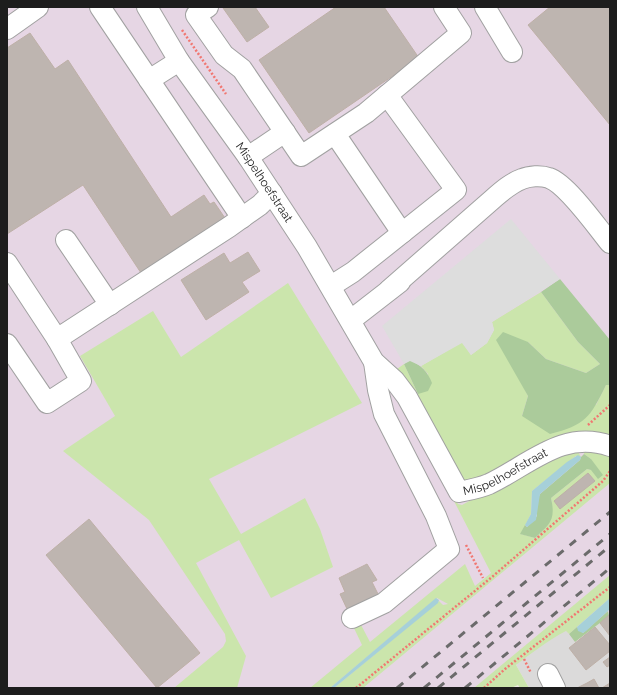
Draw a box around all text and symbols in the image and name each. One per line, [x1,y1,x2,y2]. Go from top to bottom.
street label: Mispelhoefstraat [233,140,296,225]
street label: Mispelhoefstraat [462,445,550,498]

